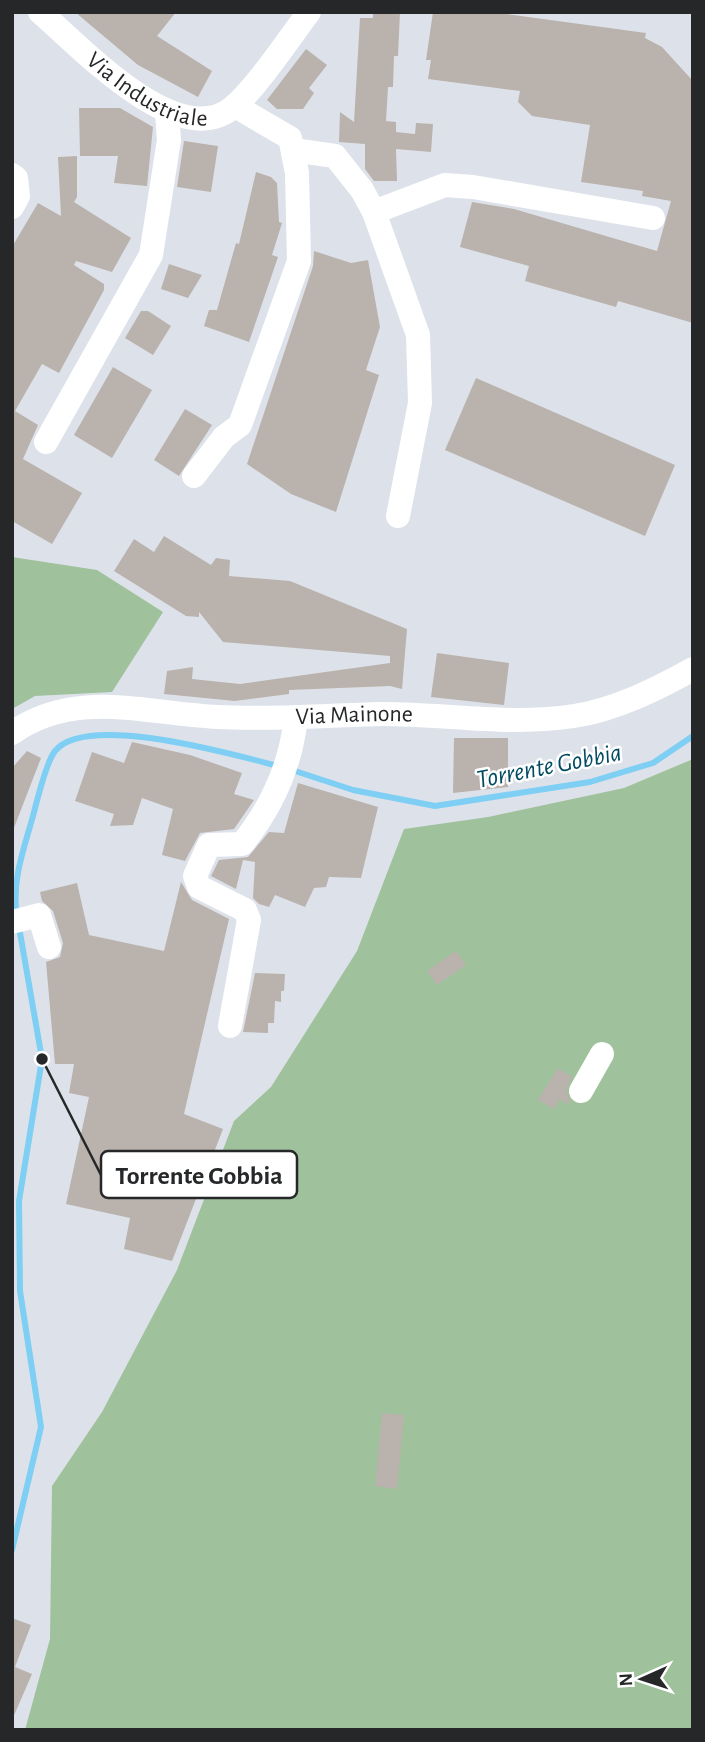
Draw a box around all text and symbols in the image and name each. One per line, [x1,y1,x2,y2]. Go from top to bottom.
street label: Via Industriale [82,48,208,131]
street label: Via Mainone [295,702,413,729]
water label: Torrente Gobbia [474,739,624,793]
callout: Torrente Gobbia [101,1151,297,1198]
text: Torrente Gobbia [115,1163,283,1189]
north arrow [607,1644,677,1714]
text: N [617,1673,636,1687]

